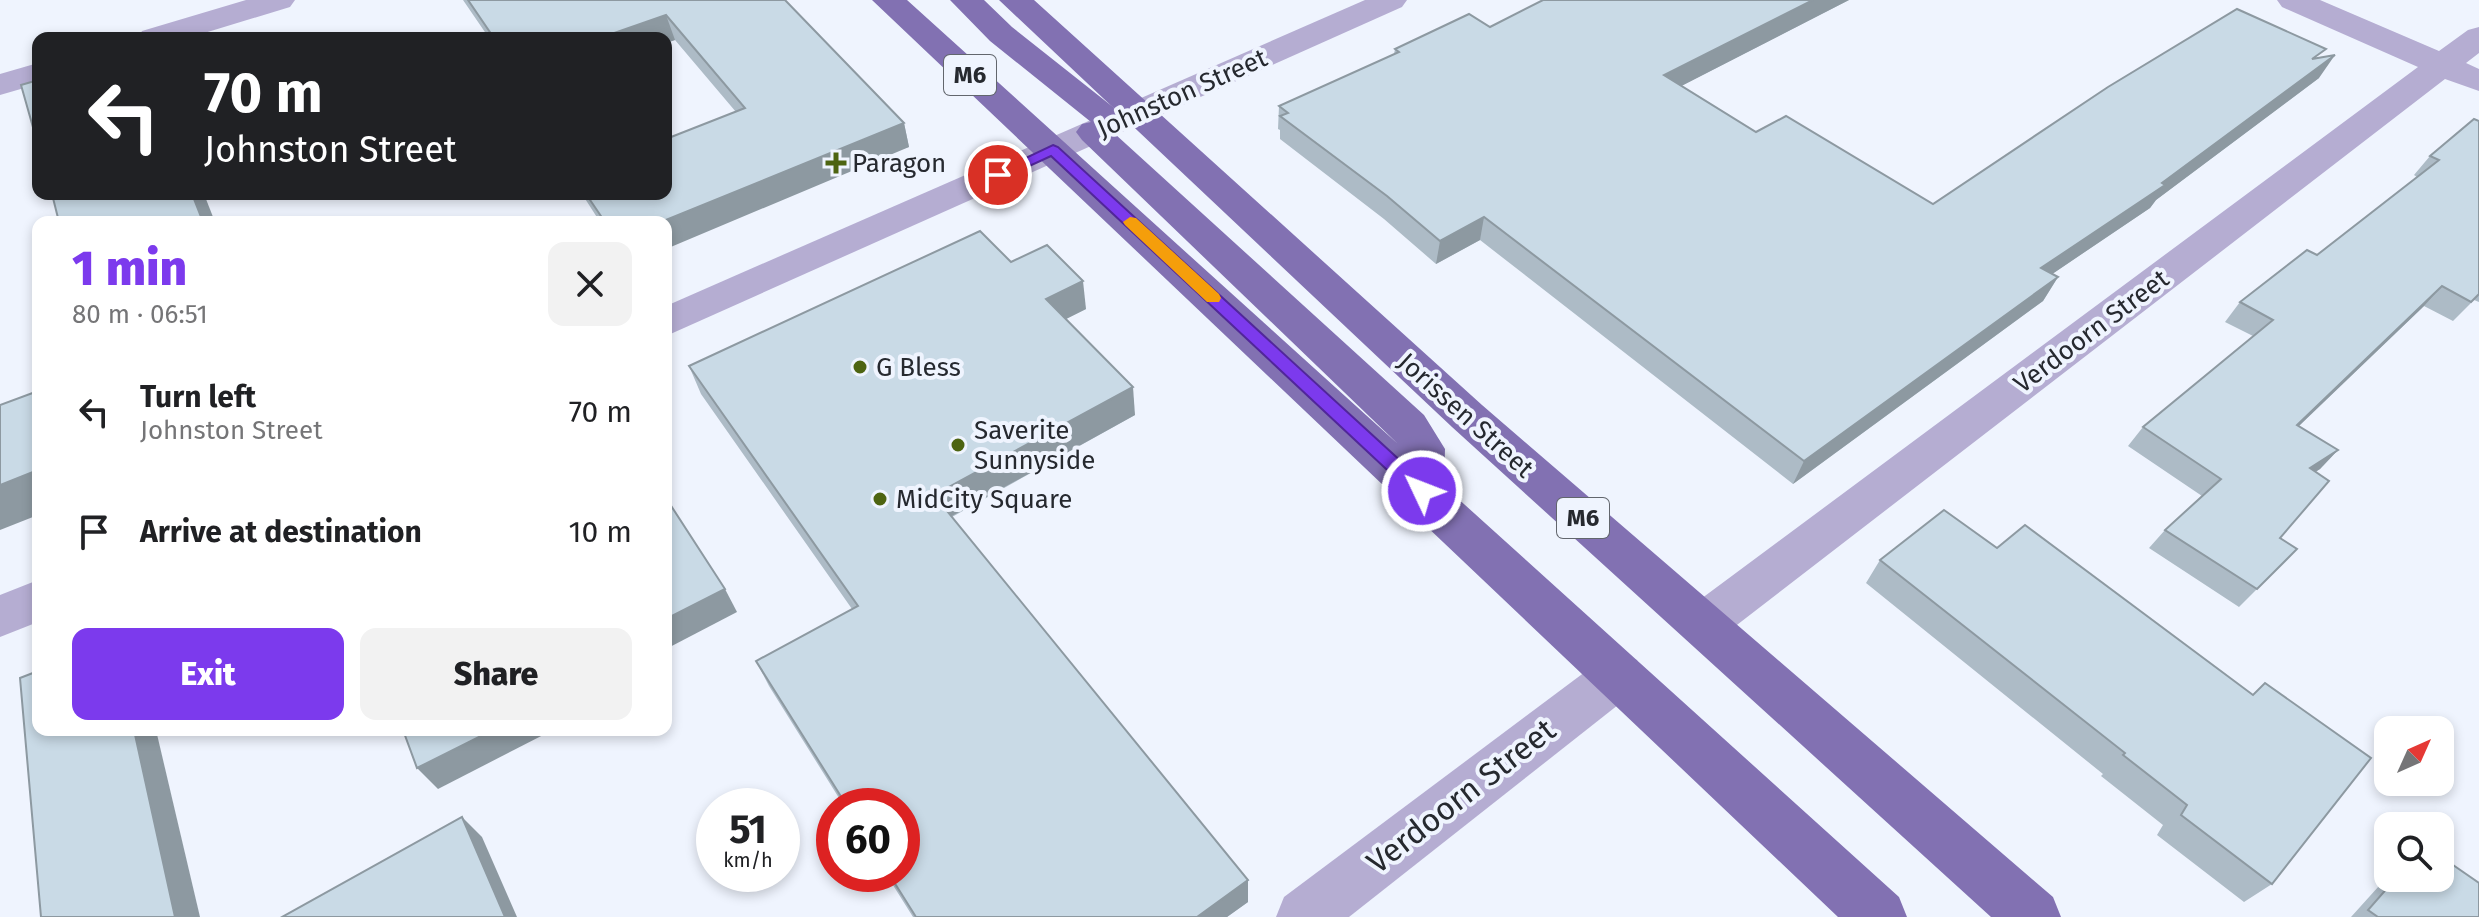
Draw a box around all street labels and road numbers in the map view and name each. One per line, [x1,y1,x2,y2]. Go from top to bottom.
street label: Johnston Street [1093,42,1272,145]
road number: M6 [944,55,996,95]
street label: Verdoorn Street [2008,263,2175,400]
street label: Jorissen Street [1392,347,1540,485]
road number: M6 [1557,498,1609,538]
street label: Verdoorn Street [1359,710,1563,881]

